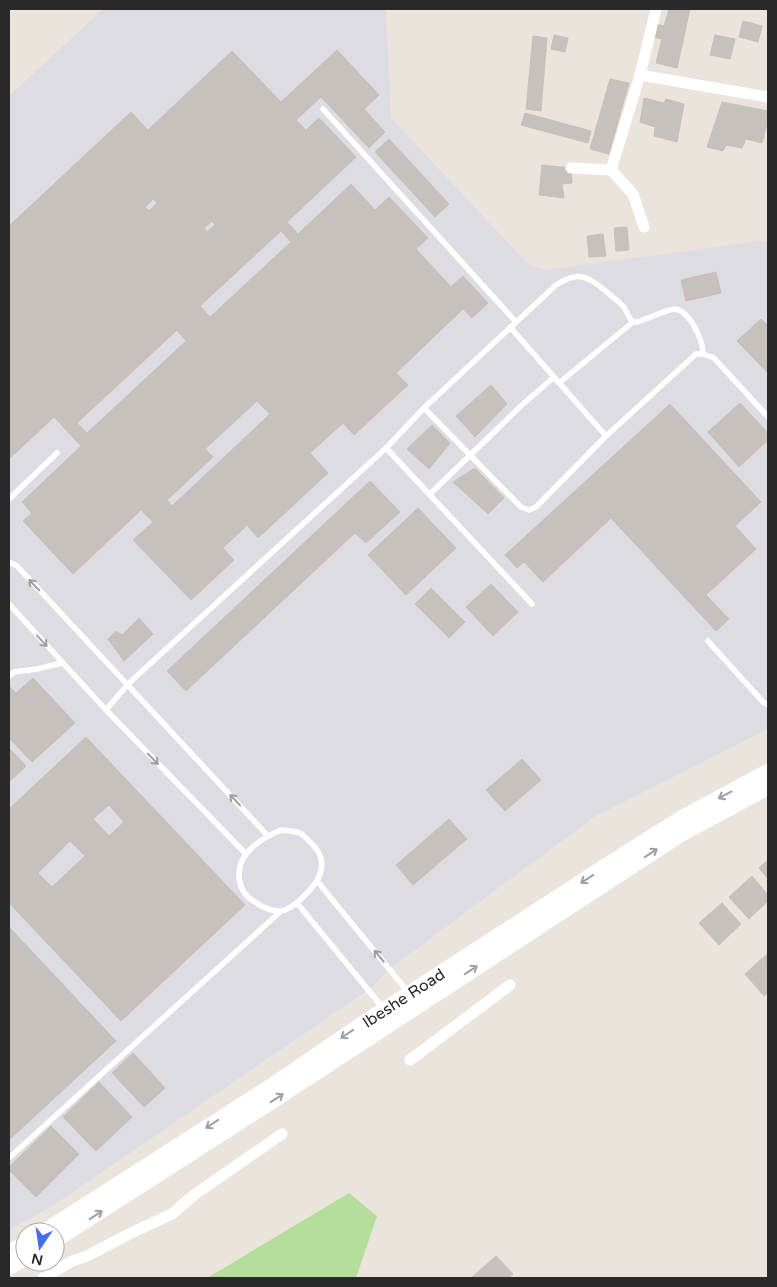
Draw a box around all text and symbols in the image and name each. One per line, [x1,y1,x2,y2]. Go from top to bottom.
one-way arrow [28,579,40,591]
one-way arrow [36,634,47,647]
one-way arrow [147,752,159,765]
one-way arrow [718,790,733,800]
one-way arrow [229,793,241,806]
one-way arrow [644,848,658,858]
one-way arrow [580,874,594,884]
one-way arrow [373,949,384,962]
street label: Ibeshe Road [359,964,449,1033]
one-way arrow [464,965,478,975]
one-way arrow [341,1029,355,1039]
one-way arrow [270,1093,284,1103]
one-way arrow [205,1119,219,1129]
one-way arrow [89,1209,103,1219]
north arrow [15,1222,65,1272]
text: N [30,1250,45,1269]

